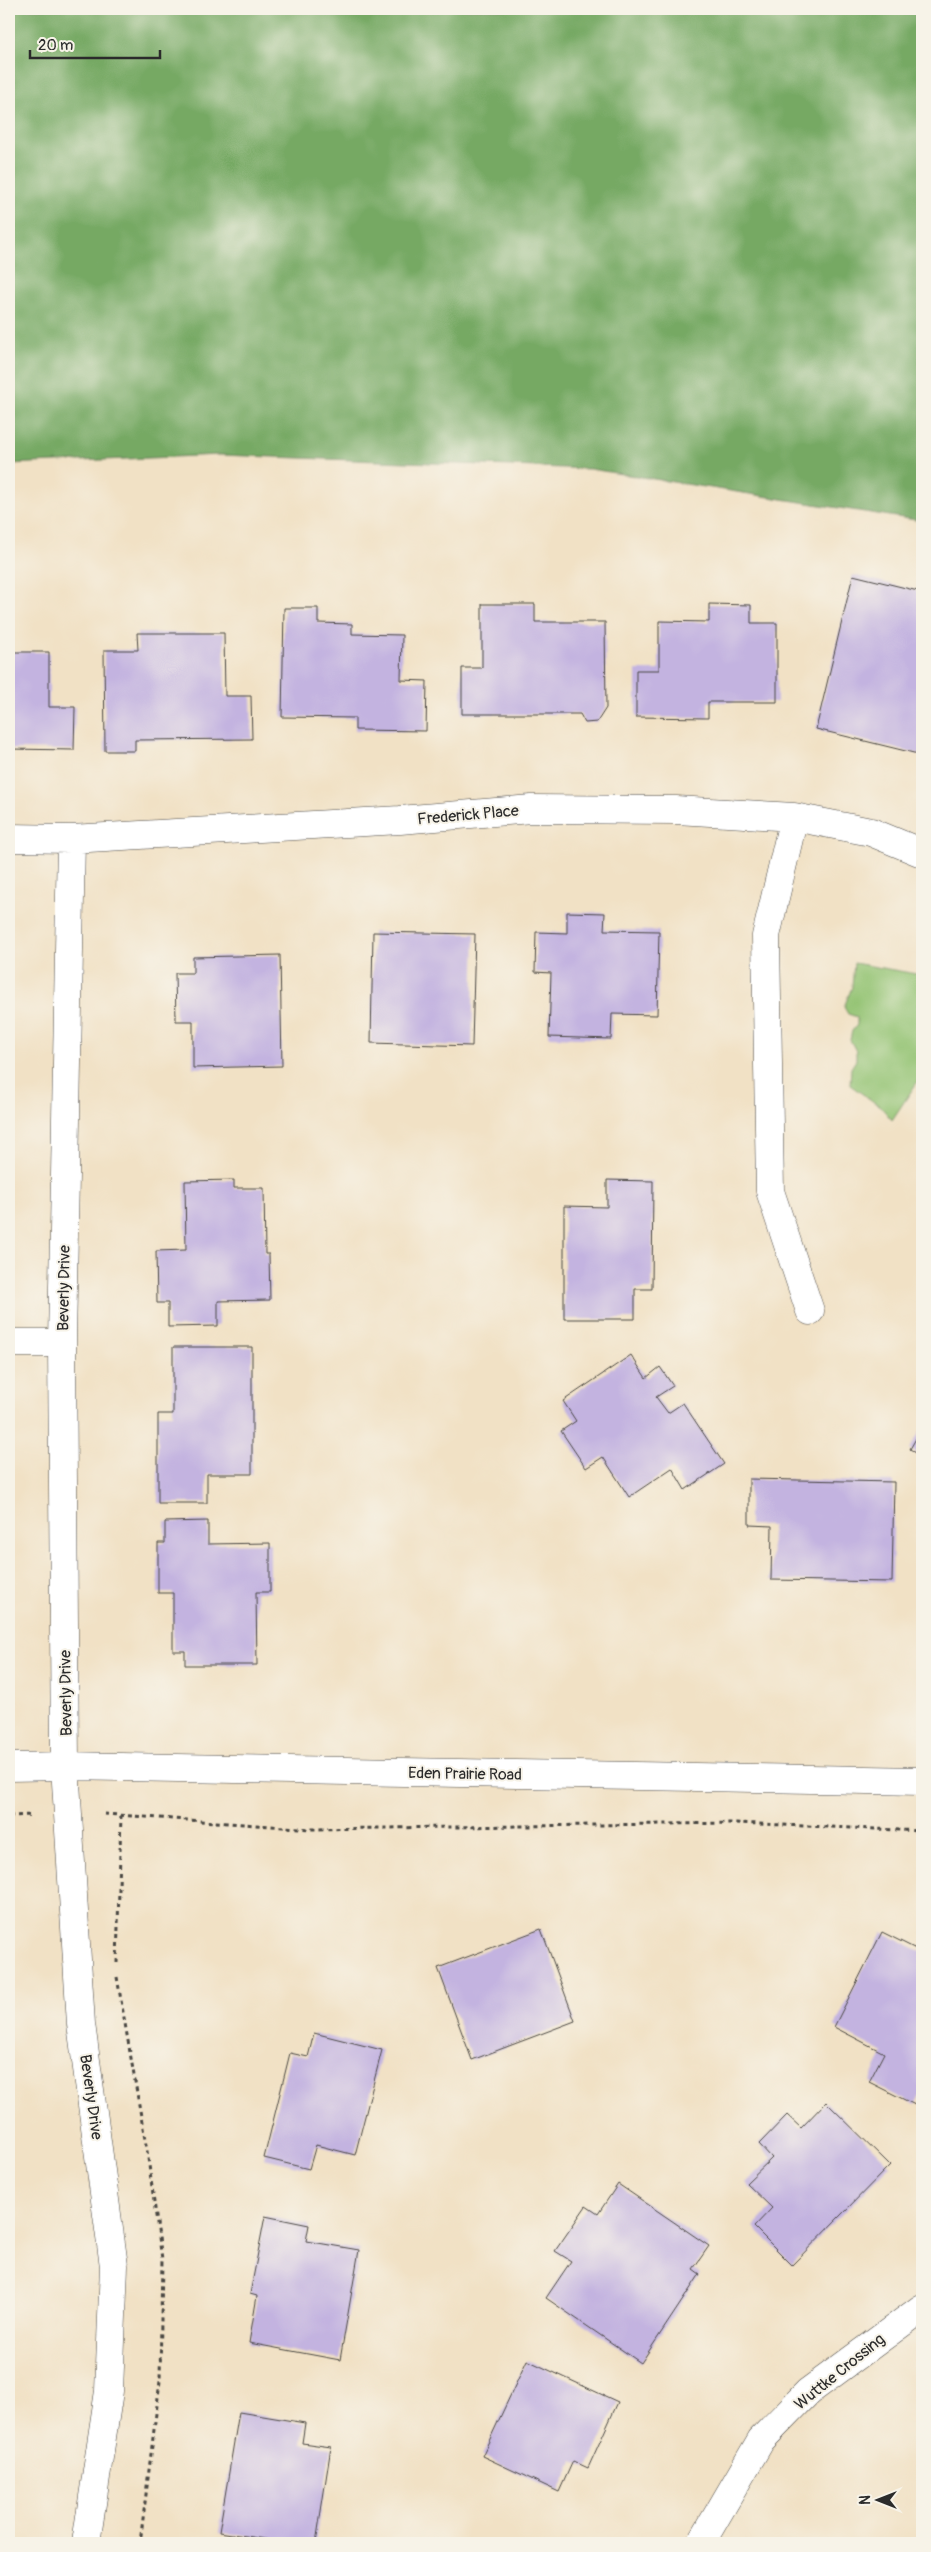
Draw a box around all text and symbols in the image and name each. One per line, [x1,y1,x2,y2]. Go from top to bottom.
scale bar [30,28,160,60]
text: 20 m [38,36,73,55]
street label: Frederick Place [417,801,520,829]
street label: Beverly Drive [53,1245,75,1331]
street label: Beverly Drive [55,1650,77,1736]
street label: Eden Prairie Road [408,1763,522,1785]
street label: Beverly Drive [75,2053,107,2141]
street label: Wuttke Crossing [790,2329,889,2414]
north arrow [854,2474,904,2524]
text: N [857,2495,874,2505]

